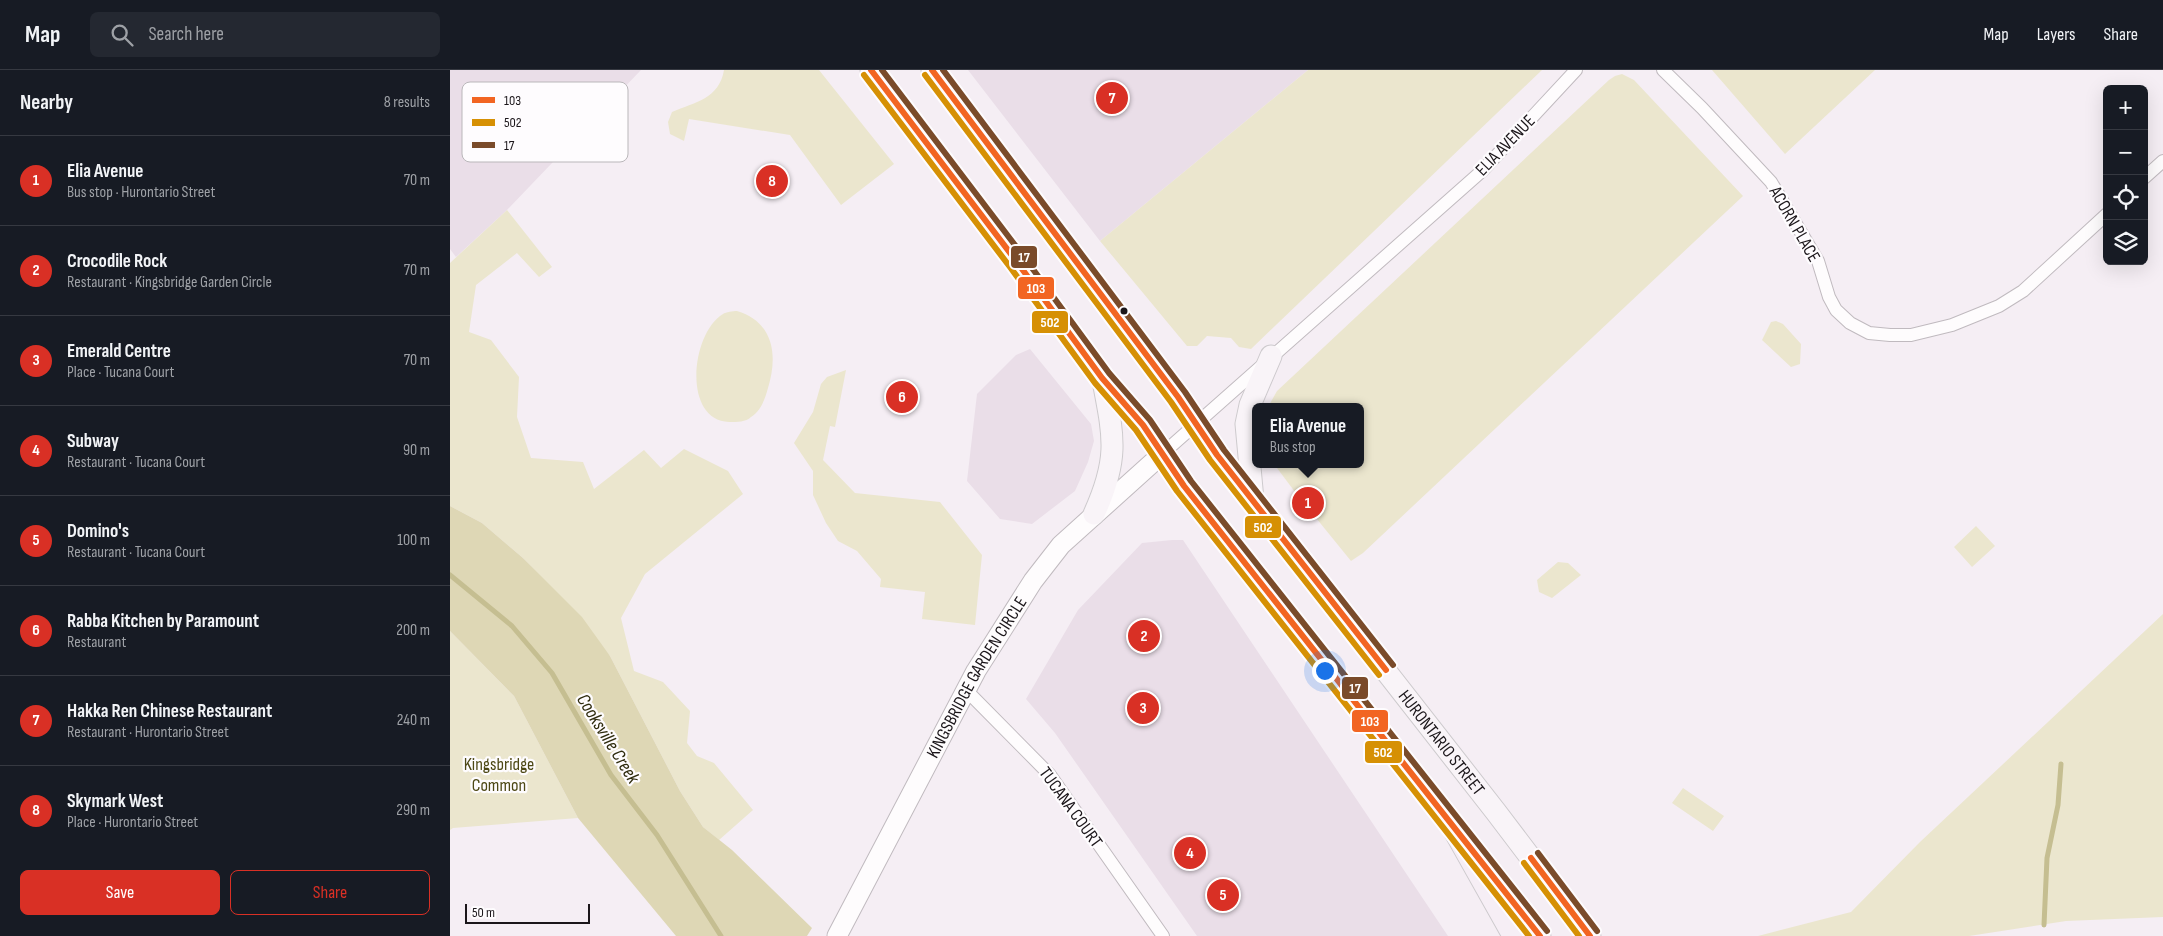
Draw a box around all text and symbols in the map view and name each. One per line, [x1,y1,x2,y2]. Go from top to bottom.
search box [90,12,440,57]
text: Map [25,20,60,49]
icon: search [108,21,136,49]
text: Search here [148,23,224,46]
text: Map [1984,24,2009,45]
text: Layers [2037,24,2076,45]
text: Share [2104,24,2138,45]
pin: 7 [1096,79,1128,117]
legend [462,82,628,162]
map controls [2103,85,2148,265]
button: + [2103,85,2148,130]
text: Nearby [20,90,73,115]
text: 103 [504,92,521,109]
text: 8 results [384,93,430,112]
street label: ELIA AVENUE [1471,111,1539,180]
text: 502 [504,114,522,131]
button: − [2103,130,2148,175]
text: 17 [504,137,515,154]
text: Elia Avenue [67,160,143,183]
pin: 8 [756,162,788,200]
text: 1 [33,171,39,190]
text: 70 m [404,171,430,190]
button: locate [2103,175,2148,220]
street label: ACORN PLACE [1764,182,1825,266]
text: Bus stop · Hurontario Street [67,183,215,202]
button: layers [2103,220,2148,265]
line badge: 17 [1010,245,1038,269]
text: 17 [1018,249,1031,266]
text: Crocodile Rock [67,250,167,273]
text: 2 [32,261,40,280]
text: 70 m [404,261,430,280]
text: Restaurant · Kingsbridge Garden Circle [67,273,272,292]
line badge: 103 [1017,276,1055,300]
text: 103 [1027,280,1045,297]
unlabelled marker [1119,306,1129,316]
line badge: 502 [1031,310,1069,334]
text: 502 [1041,314,1059,331]
text: Emerald Centre [67,340,171,363]
text: 3 [32,351,40,370]
text: 70 m [404,351,430,370]
text: Place · Tucana Court [67,363,174,382]
pin: 6 [886,378,918,416]
popup [1252,403,1364,468]
text: Elia Avenue [1270,415,1346,438]
text: Subway [67,430,119,453]
text: Bus stop [1270,438,1316,457]
text: 4 [32,441,40,460]
text: 90 m [403,441,430,460]
text: Restaurant · Tucana Court [67,453,205,472]
pin: 1 [1292,484,1324,522]
line badge: 502 [1244,515,1282,539]
text: 502 [1254,519,1272,536]
text: Domino's [67,520,129,543]
text: 5 [32,531,40,550]
text: 100 m [397,531,430,550]
text: Restaurant · Tucana Court [67,543,205,562]
street label: KINGSBRIDGE GARDEN CIRCLE [922,593,1031,762]
text: Rabba Kitchen by Paramount [67,610,259,633]
pin: 2 [1128,617,1160,655]
text: 6 [32,621,40,640]
text: 200 m [396,621,430,640]
text: Restaurant [67,633,126,652]
your location [1312,658,1338,684]
line badge: 17 [1341,676,1369,700]
text: 17 [1349,680,1362,697]
street label: HURONTARIO STREET [1394,686,1489,800]
pin: 3 [1127,689,1159,727]
water label: Cooksville Creek [571,690,645,789]
text: Hakka Ren Chinese Restaurant [67,700,272,723]
line badge: 103 [1351,709,1389,733]
text: 7 [33,711,39,730]
text: 240 m [397,711,430,730]
text: 103 [1361,713,1379,730]
text: Restaurant · Hurontario Street [67,723,229,742]
line badge: 502 [1364,740,1403,764]
text: 502 [1374,744,1392,761]
park label: Kingsbridge Common [464,754,534,796]
street label: TUCANA COURT [1034,763,1107,852]
text: Skymark West [67,790,163,813]
text: 8 [32,801,40,820]
text: 290 m [396,801,430,820]
text: Place · Hurontario Street [67,813,198,832]
pin: 4 [1174,834,1206,872]
button: Save [20,870,220,915]
button: Share [230,870,430,915]
pin: 5 [1207,876,1239,914]
scale bar [465,901,590,924]
text: 50 m [472,904,495,921]

